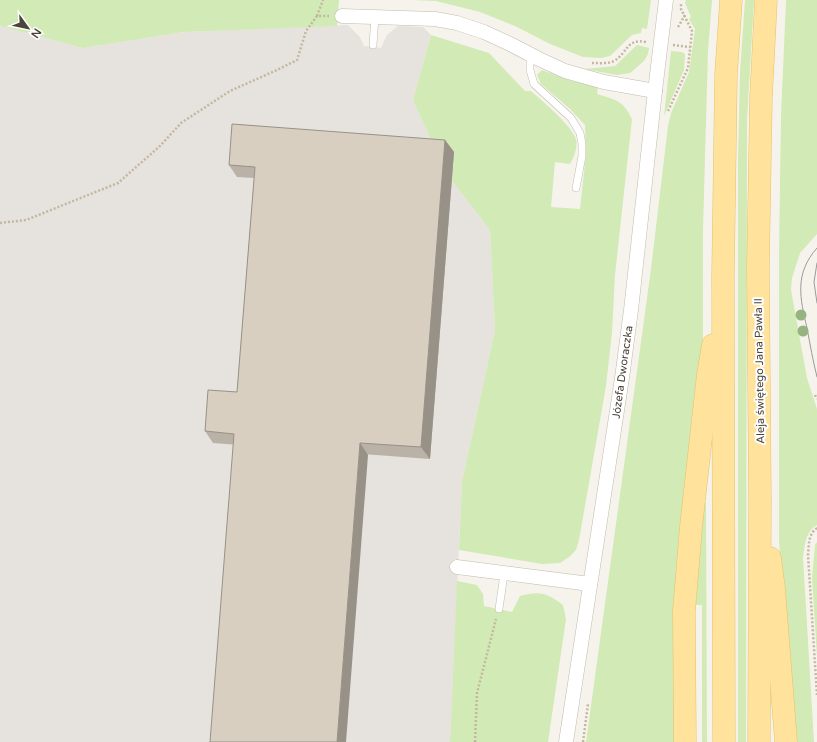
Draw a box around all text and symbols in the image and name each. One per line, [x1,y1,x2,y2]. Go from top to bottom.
north arrow [8,8,48,48]
text: N [28,26,44,40]
street label: Aleja świętego Jana Pawła II [752,298,767,444]
street label: Józefa Dworaczka [610,325,635,420]

